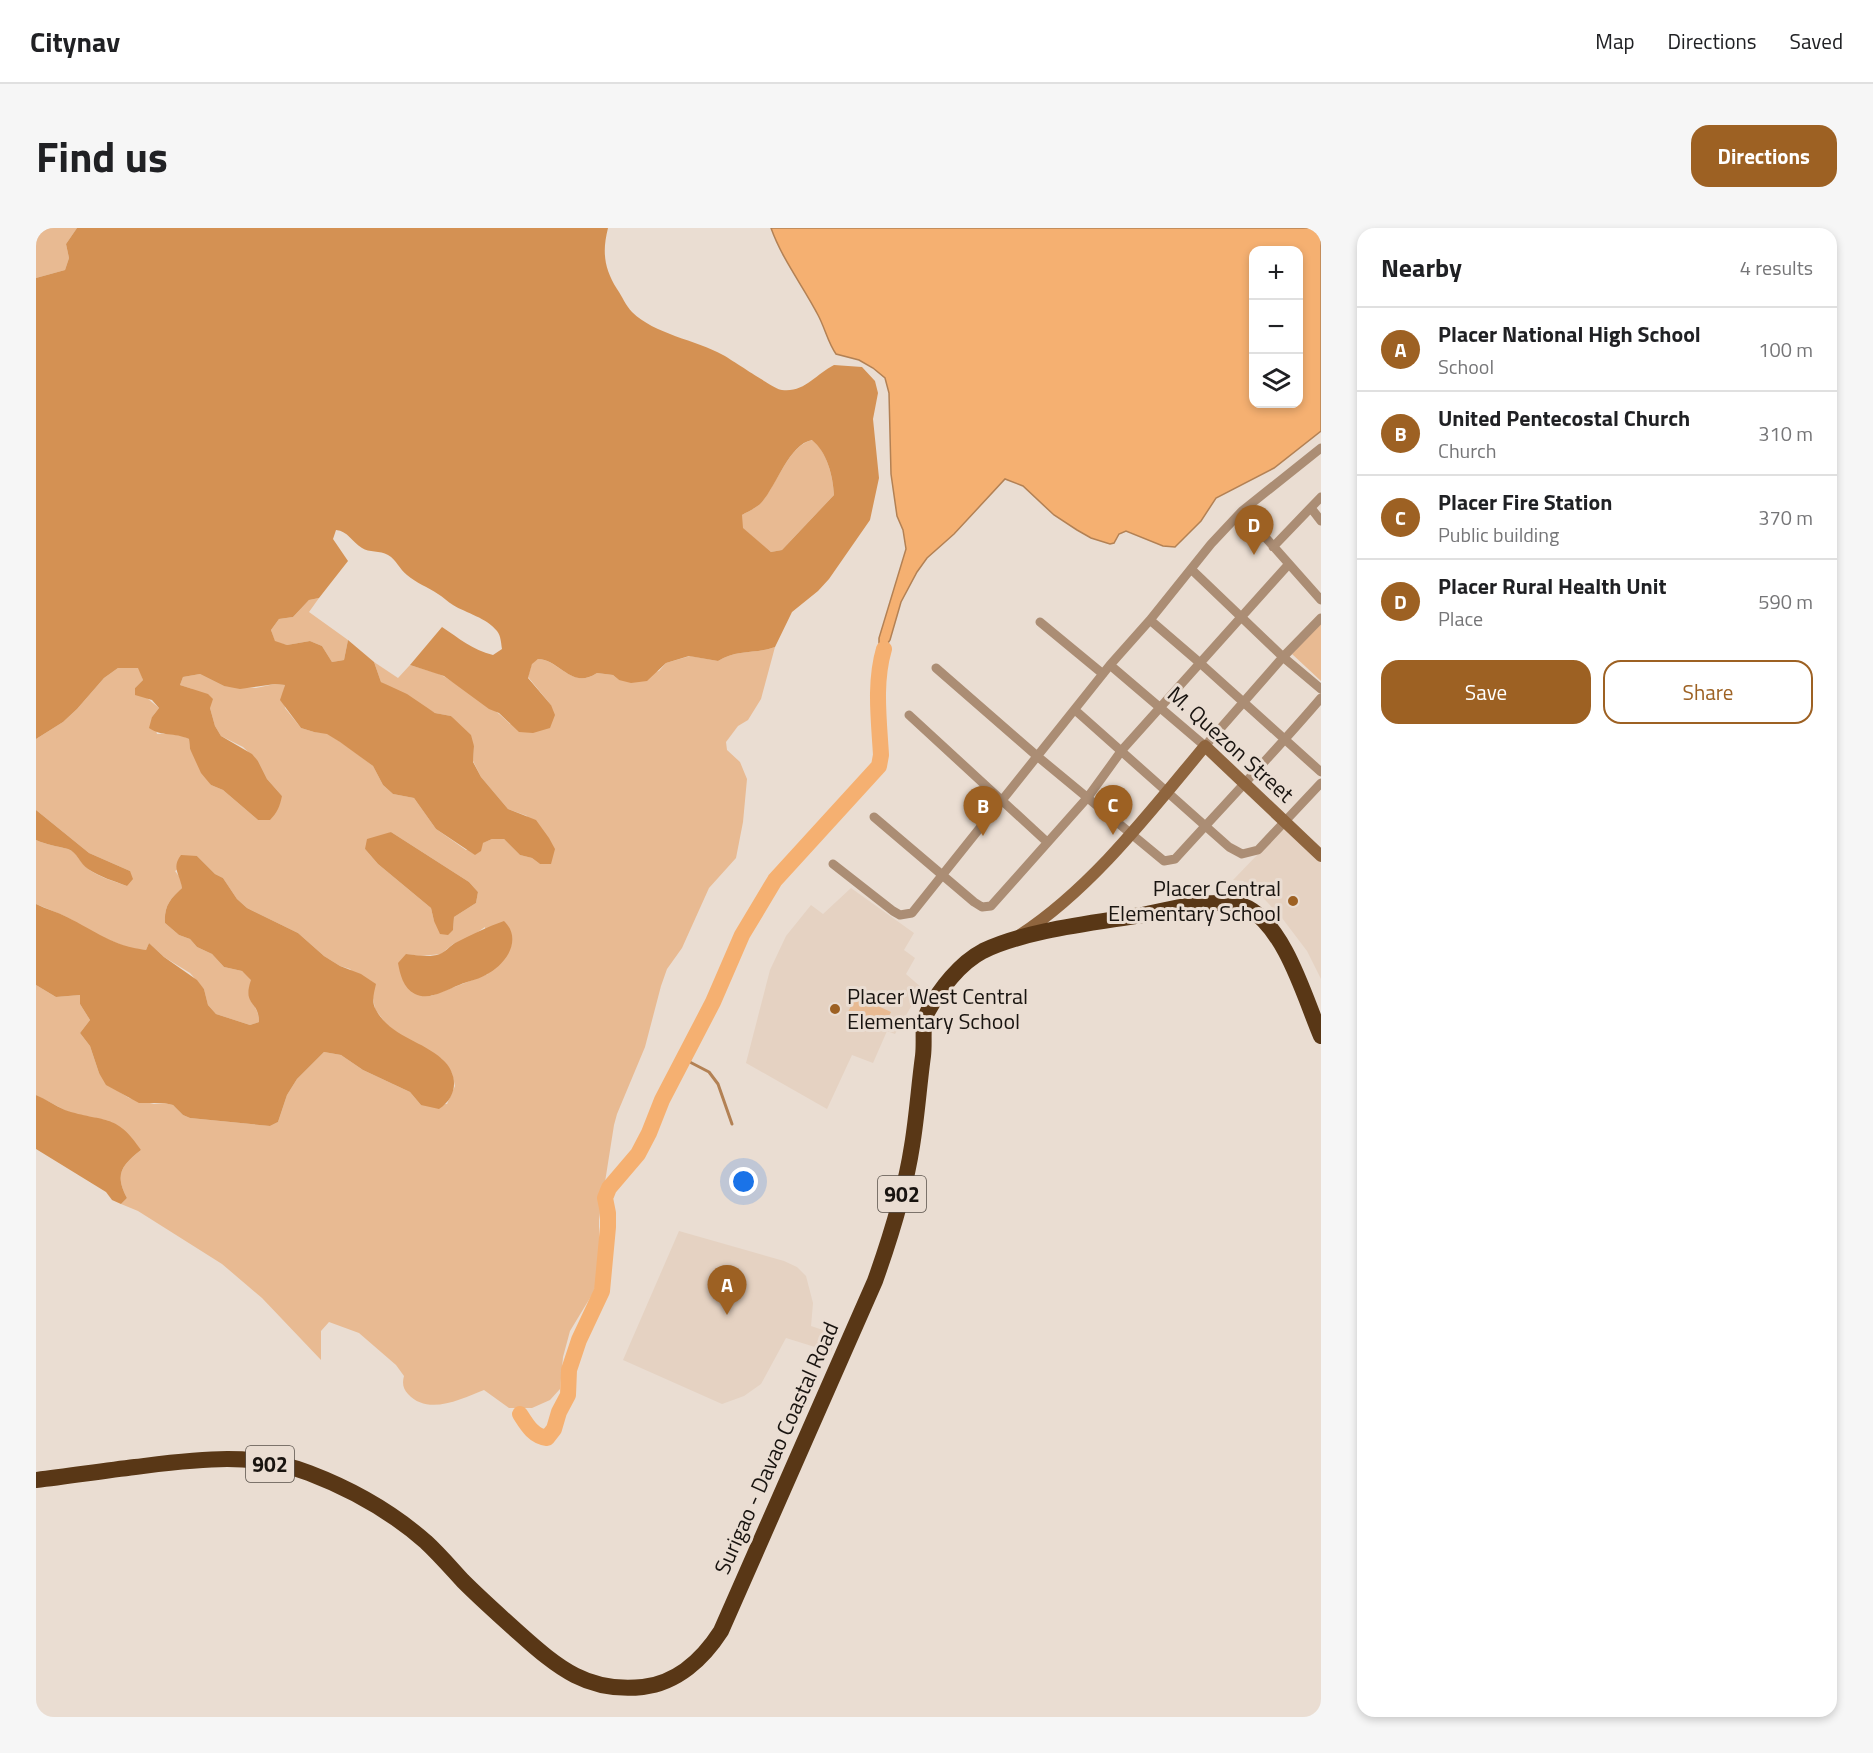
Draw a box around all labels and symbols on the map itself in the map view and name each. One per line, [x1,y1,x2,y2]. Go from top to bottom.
pin: D [1234,506,1274,555]
street label: M. Quezon Street [1160,678,1302,810]
pin: B [964,786,1002,836]
pin: C [1094,786,1132,835]
place label: Placer Central Elementary School [1108,871,1281,930]
marker: Placer Central Elementary School [1286,894,1300,908]
place label: Placer West Central Elementary School [847,979,1028,1038]
marker: Placer West Central Elementary School [828,1002,842,1016]
your location [729,1167,758,1196]
road number: 902 [878,1176,926,1212]
pin: A [708,1266,746,1315]
street label: Surigao - Davao Coastal Road [705,1316,847,1580]
road number: 902 [246,1446,294,1482]

